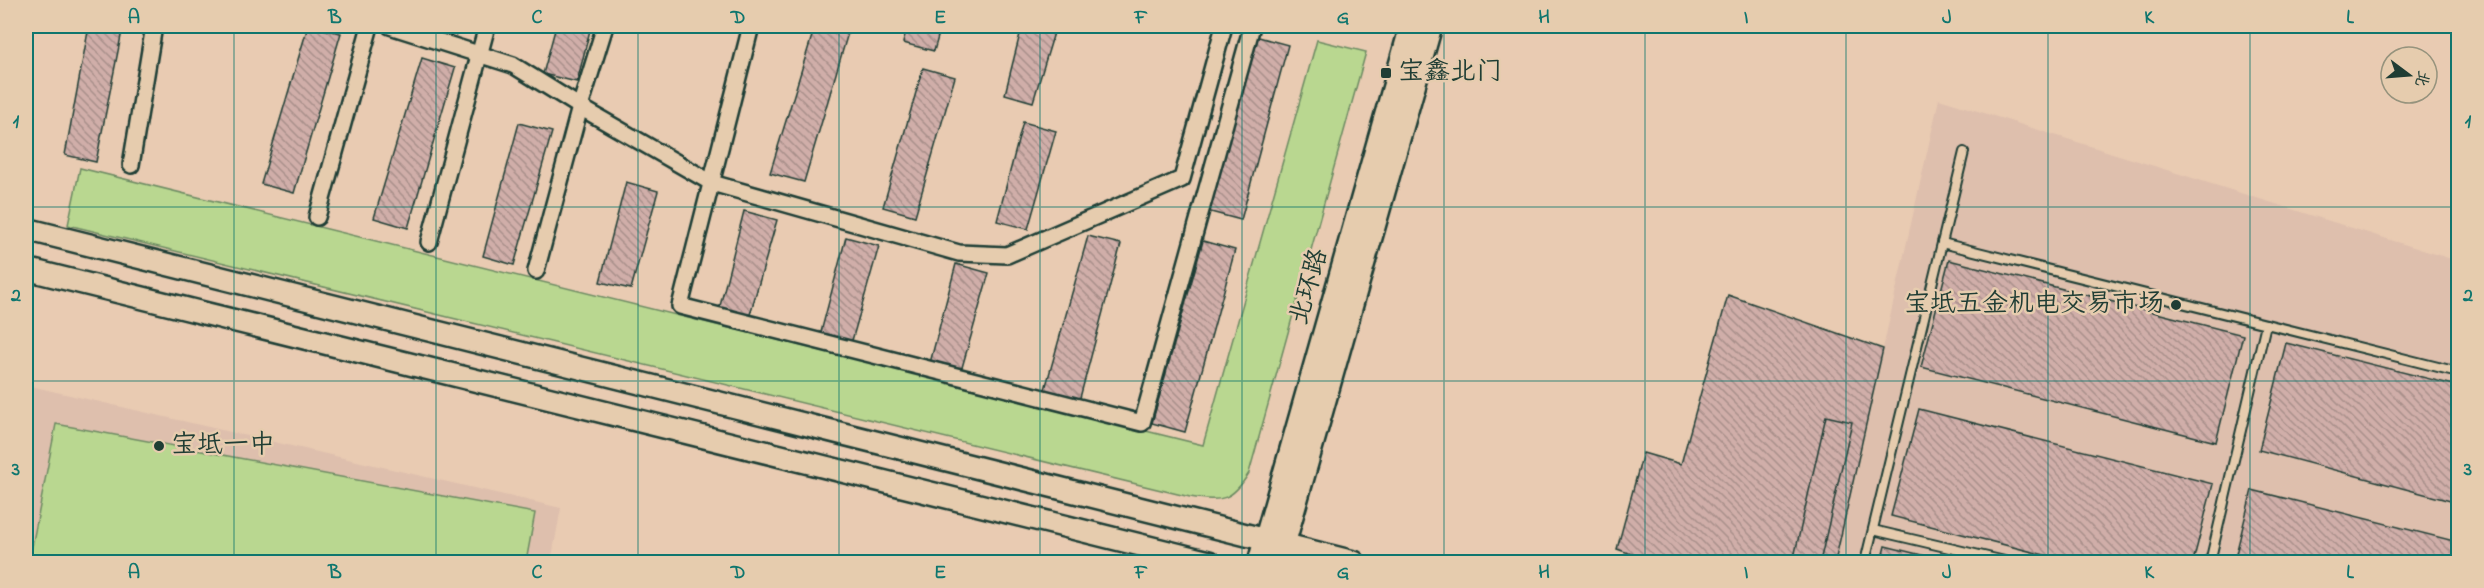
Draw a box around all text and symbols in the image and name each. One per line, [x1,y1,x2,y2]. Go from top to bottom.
text: A [128,4,140,33]
text: B [327,4,342,33]
text: C [532,4,543,33]
text: D [730,4,745,33]
text: E [934,4,946,33]
text: F [1134,4,1148,33]
text: G [1337,4,1350,33]
text: H [1538,4,1550,33]
text: I [1744,4,1749,33]
text: J [1942,4,1952,33]
text: K [2144,4,2155,33]
text: L [2346,4,2354,33]
north arrow [2379,45,2439,105]
place label: 宝鑫北门 [1398,54,1502,92]
marker: 宝鑫北门 [1379,66,1393,80]
text: 北 [2408,68,2435,90]
text: 1 [13,108,20,137]
text: 1 [2465,108,2472,137]
street label: 北环路 [1281,244,1339,330]
text: 2 [10,282,21,311]
text: 2 [2462,282,2473,311]
place label: 宝坻五金机电交易市场 [1904,286,2164,324]
marker: 宝坻五金机电交易市场 [2169,298,2183,312]
place label: 宝坻一中 [171,427,275,465]
marker: 宝坻一中 [152,439,166,453]
text: 3 [11,456,20,485]
text: 3 [2463,456,2472,485]
text: A [128,559,140,588]
text: B [327,559,342,588]
text: C [532,559,543,588]
text: D [730,559,745,588]
text: E [934,559,946,588]
text: F [1134,559,1148,588]
text: G [1337,559,1350,588]
text: H [1538,559,1550,588]
text: I [1744,559,1749,588]
text: J [1942,559,1952,588]
text: K [2144,559,2155,588]
text: L [2346,559,2354,588]

